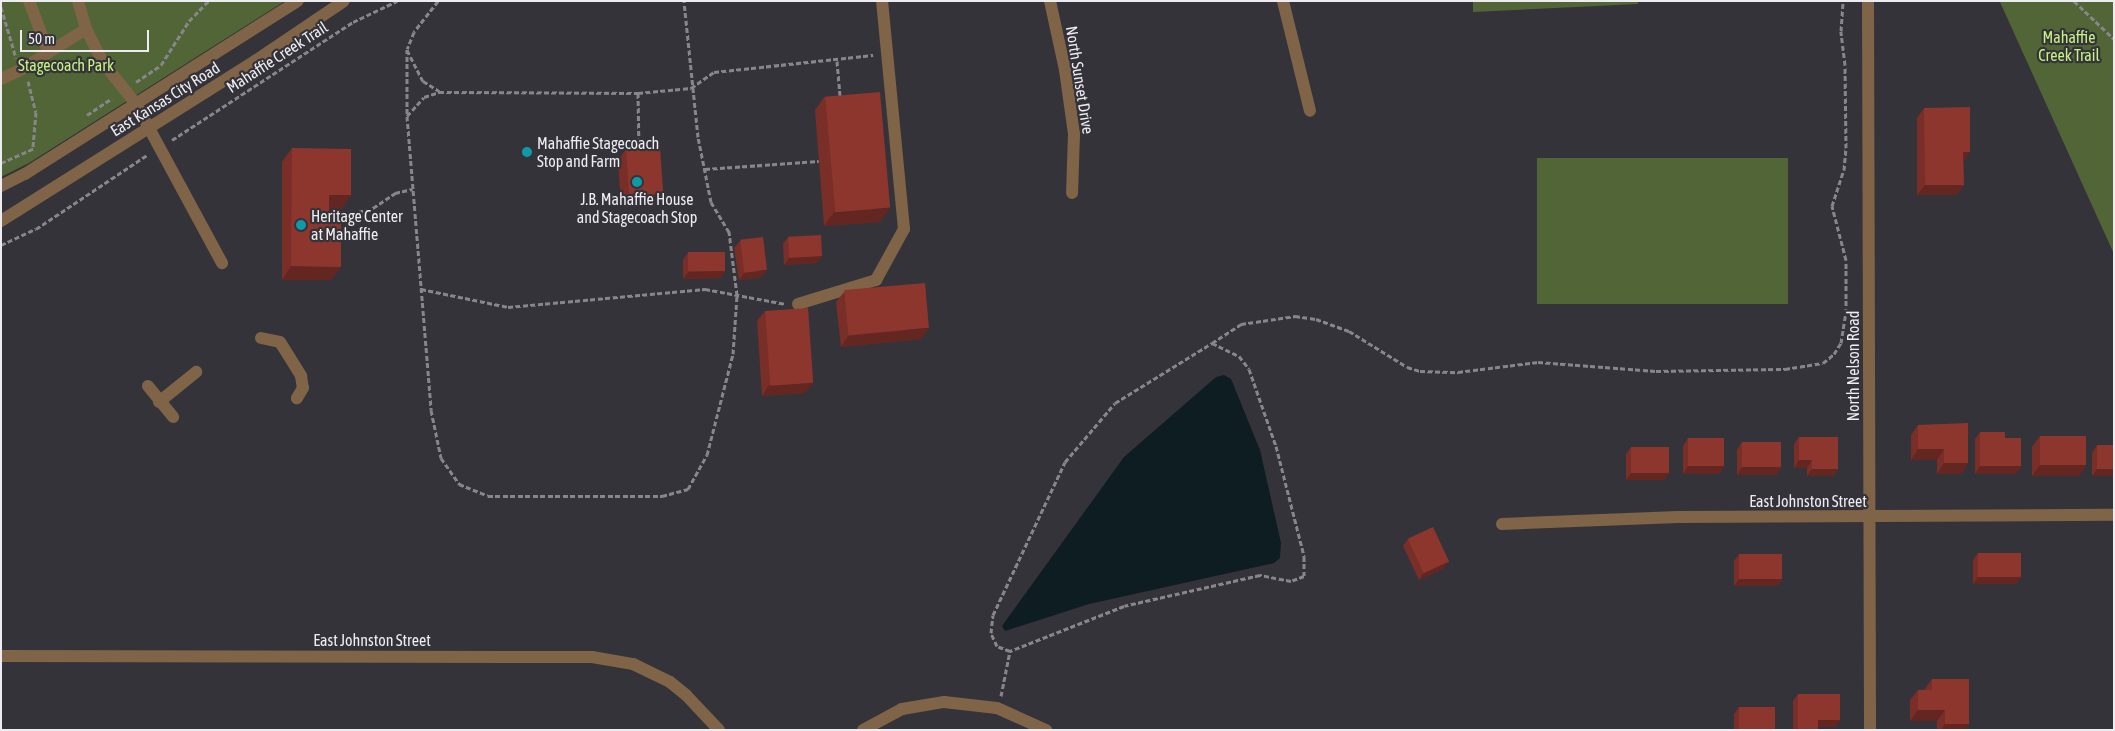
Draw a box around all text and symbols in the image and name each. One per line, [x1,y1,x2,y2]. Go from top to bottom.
street label: Mahaffie Creek Trail [223,17,331,97]
scale bar [22,20,151,52]
street label: North Sunset Drive [1062,25,1098,135]
park label: Mahaffie Creek Trail [2038,27,2100,65]
text: 50 m [28,30,55,47]
park label: Stagecoach Park [18,55,114,75]
street label: East Kansas City Road [107,58,223,140]
place label: Mahaffie Stagecoach Stop and Farm [537,133,659,171]
marker: Mahaffie Stagecoach Stop and Farm [521,146,533,158]
marker: J.B. Mahaffie House and Stagecoach Stop [631,176,643,188]
place label: J.B. Mahaffie House and Stagecoach Stop [577,189,697,227]
place label: Heritage Center at Mahaffie [311,206,403,244]
marker: Heritage Center at Mahaffie [295,219,307,231]
street label: North Nelson Road [1843,311,1863,421]
street label: East Johnston Street [1749,491,1867,511]
street label: East Johnston Street [313,630,431,650]

